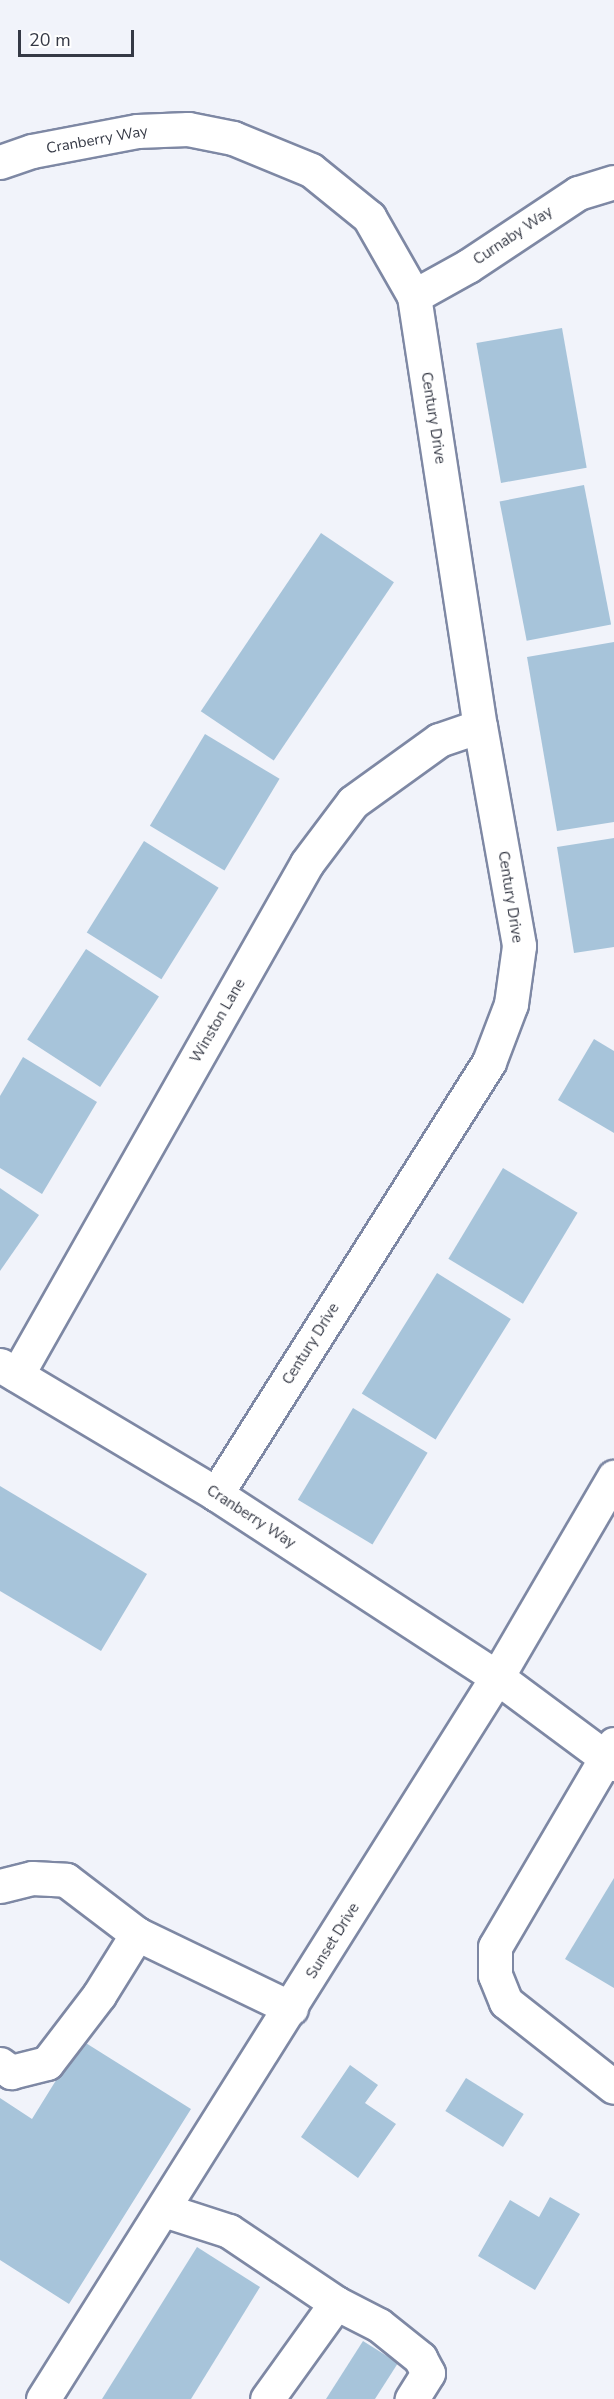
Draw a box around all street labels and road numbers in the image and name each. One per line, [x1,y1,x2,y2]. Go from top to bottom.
street label: Cranberry Way [45,122,149,158]
street label: Curnaby Way [470,203,556,269]
street label: Century Drive [417,371,449,465]
street label: Century Drive [494,850,526,944]
street label: Winston Lane [187,976,249,1066]
street label: Century Drive [279,1300,343,1388]
street label: Cranberry Way [203,1482,299,1552]
street label: Sunset Drive [303,1900,363,1982]

